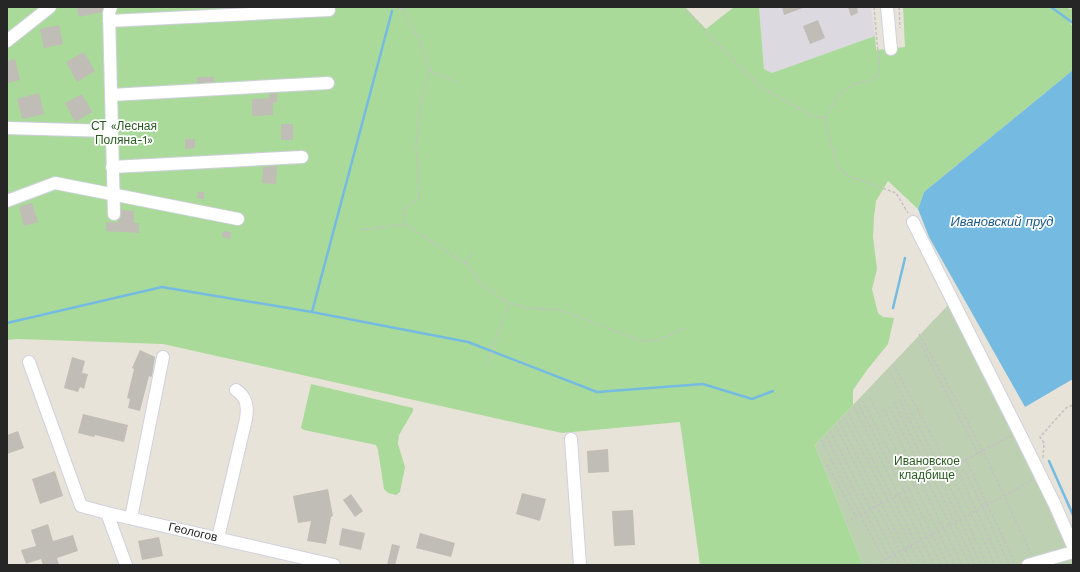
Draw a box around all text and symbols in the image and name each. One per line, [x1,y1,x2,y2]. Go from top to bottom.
park label: СТ «Лесная Поляна-1» [91,119,157,147]
water label: Ивановский пруд [950,214,1054,229]
park label: Ивановское кладбище [894,454,960,482]
street label: Геологов [167,520,219,544]

